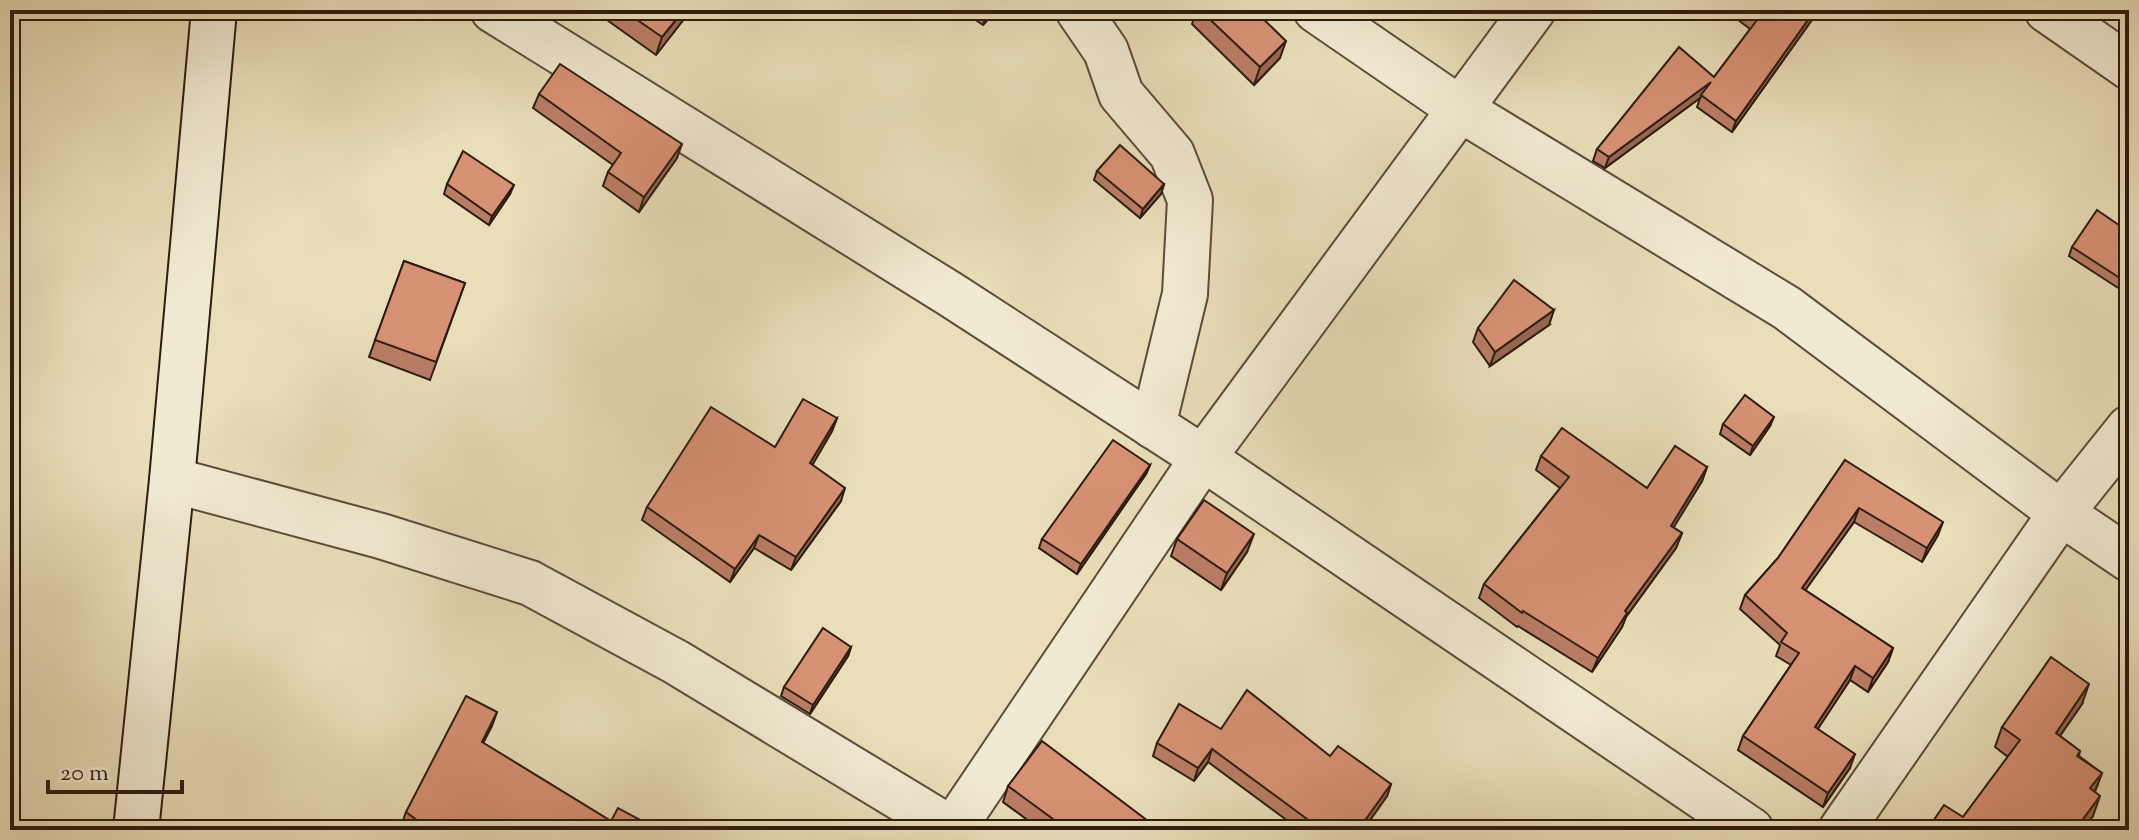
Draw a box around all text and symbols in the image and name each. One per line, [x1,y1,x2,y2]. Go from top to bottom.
scale bar [48,744,182,794]
text: 20 m [60,757,109,791]

